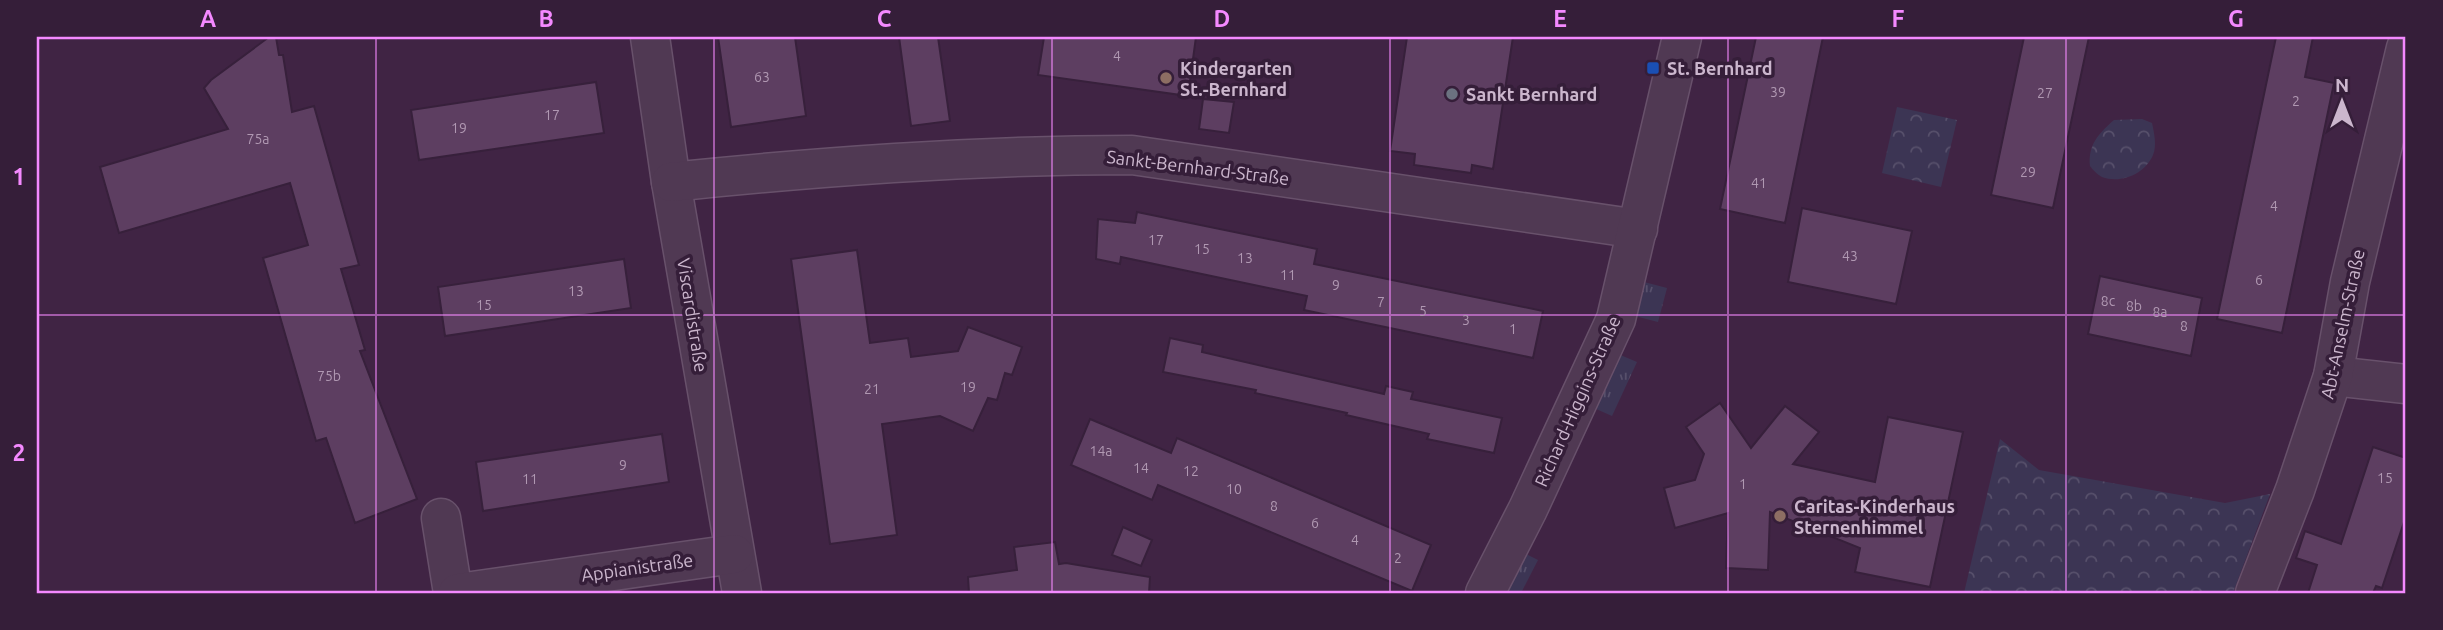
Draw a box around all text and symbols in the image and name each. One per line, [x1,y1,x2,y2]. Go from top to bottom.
text: A [200,6,216,31]
text: B [538,6,554,31]
text: C [877,6,892,31]
text: D [1214,6,1230,31]
text: E [1553,6,1567,31]
text: F [1892,6,1905,31]
text: G [2228,6,2244,31]
house number: 4 [1113,48,1121,64]
place label: Kindergarten St.-Bernhard [1180,58,1292,99]
place label: St. Bernhard [1667,58,1773,78]
marker: St. Bernhard [1645,60,1661,76]
north arrow [2306,66,2376,136]
house number: 63 [754,69,770,85]
marker: Kindergarten St.-Bernhard [1158,70,1174,86]
text: N [2335,74,2349,96]
place label: Sankt Bernhard [1466,84,1597,104]
house number: 39 [1770,84,1786,100]
house number: 27 [2037,85,2053,101]
marker: Sankt Bernhard [1444,86,1460,102]
house number: 2 [2292,93,2300,109]
house number: 17 [544,107,560,123]
house number: 19 [451,120,467,136]
house number: 75a [247,131,270,147]
street label: Sankt-Bernhard-Straße [1106,146,1290,188]
text: 1 [13,164,25,189]
house number: 29 [2020,164,2036,180]
house number: 41 [1751,175,1767,191]
house number: 4 [2270,198,2278,214]
house number: 17 [1148,232,1164,248]
house number: 15 [1194,241,1210,257]
street label: Abt-Anselm-Straße [2316,247,2368,401]
house number: 43 [1842,248,1858,264]
house number: 13 [1237,250,1253,266]
street label: Viscardistraße [674,257,712,373]
house number: 11 [1280,267,1296,283]
house number: 6 [2255,272,2263,288]
house number: 9 [1332,277,1340,293]
house number: 13 [568,283,584,299]
house number: 8c [2101,293,2116,309]
house number: 7 [1377,294,1385,310]
house number: 15 [476,297,492,313]
house number: 8b [2126,298,2142,314]
house number: 5 [1419,303,1427,319]
house number: 8a [2152,304,2168,320]
house number: 3 [1462,312,1470,328]
street label: Richard-Higgins-Straße [1530,313,1624,489]
house number: 8 [2180,318,2188,334]
house number: 1 [1509,321,1517,337]
house number: 75b [317,368,341,384]
house number: 19 [960,379,976,395]
house number: 21 [864,381,880,397]
text: 2 [13,440,25,465]
house number: 14a [1090,443,1113,459]
house number: 9 [619,457,627,473]
house number: 14 [1133,460,1149,476]
house number: 12 [1183,463,1199,479]
house number: 15 [2377,470,2393,486]
house number: 11 [522,471,538,487]
house number: 1 [1739,476,1747,492]
house number: 10 [1226,481,1242,497]
place label: Caritas-Kinderhaus Sternenhimmel [1794,496,1955,537]
house number: 8 [1270,498,1278,514]
marker: Caritas-Kinderhaus Sternenhimmel [1772,508,1788,524]
house number: 6 [1311,515,1319,531]
house number: 4 [1351,532,1359,548]
street label: Appianistraße [580,549,694,585]
house number: 2 [1394,550,1402,566]

